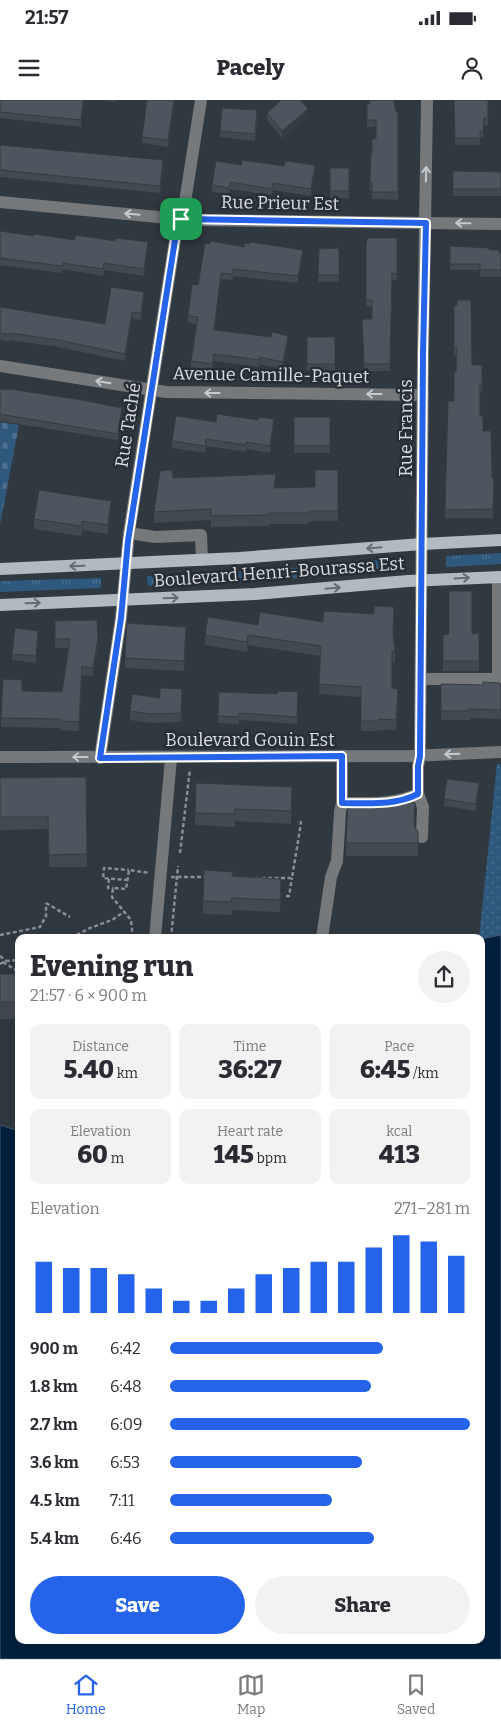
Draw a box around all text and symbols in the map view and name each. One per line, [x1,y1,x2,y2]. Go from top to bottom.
text: 21:57 [25,6,69,29]
icon: menu [15,54,43,82]
text: Pacely [216,54,285,81]
icon: person [458,54,486,82]
one-way arrow [422,166,431,182]
street label: Rue Prieur Est [221,191,340,215]
pin [160,198,202,240]
icon: arrive [167,205,195,233]
one-way arrow [125,210,141,219]
one-way arrow [456,218,472,228]
street label: Avenue Camille-Paquet [172,362,370,388]
one-way arrow [95,377,111,387]
street label: Rue Francis [395,379,417,477]
street label: Rue Taché [110,381,146,469]
one-way arrow [204,388,220,398]
one-way arrow [367,389,383,399]
one-way arrow [366,543,382,552]
street label: Boulevard Henri-Bourassa Est [153,552,406,592]
one-way arrow [69,561,85,570]
one-way arrow [453,574,469,583]
one-way arrow [325,583,341,593]
one-way arrow [163,594,179,603]
one-way arrow [25,599,41,608]
street label: Boulevard Gouin Est [165,729,335,751]
one-way arrow [445,750,461,759]
one-way arrow [72,752,88,762]
text: Evening run [30,950,193,983]
button: share [418,951,470,1003]
text: 21:57 · 6 × 900 m [30,986,147,1005]
text: Distance [72,1038,129,1055]
text: Time [233,1038,267,1055]
text: Pace [384,1038,414,1055]
text: 5.40 [63,1055,114,1085]
text: 36:27 [218,1055,282,1085]
text: 6:45 [360,1055,410,1085]
text: km [114,1065,138,1082]
text: /km [410,1065,439,1082]
text: Elevation [70,1123,131,1140]
text: Heart rate [217,1123,283,1140]
text: kcal [386,1123,412,1140]
text: 60 [77,1140,108,1170]
text: 145 [213,1140,254,1170]
text: 413 [379,1140,420,1170]
text: m [108,1150,124,1167]
text: bpm [254,1150,287,1167]
text: Elevation [30,1199,100,1218]
text: 271–281 m [394,1199,470,1218]
text: 900 m [30,1339,78,1358]
text: 6:42 [110,1339,141,1358]
text: 1.8 km [30,1377,78,1396]
text: 6:48 [110,1377,142,1396]
text: 2.7 km [30,1415,78,1434]
text: 6:09 [110,1415,142,1434]
text: 3.6 km [30,1453,79,1472]
text: 6:53 [110,1453,140,1472]
text: 4.5 km [30,1491,80,1510]
text: 7:11 [110,1491,134,1510]
text: 5.4 km [30,1529,79,1548]
text: 6:46 [110,1529,142,1548]
button: Save [30,1576,245,1634]
button: Share [255,1576,470,1634]
tab: Home [66,1671,106,1718]
tab: Map [237,1671,265,1718]
tab: Saved [397,1671,435,1718]

